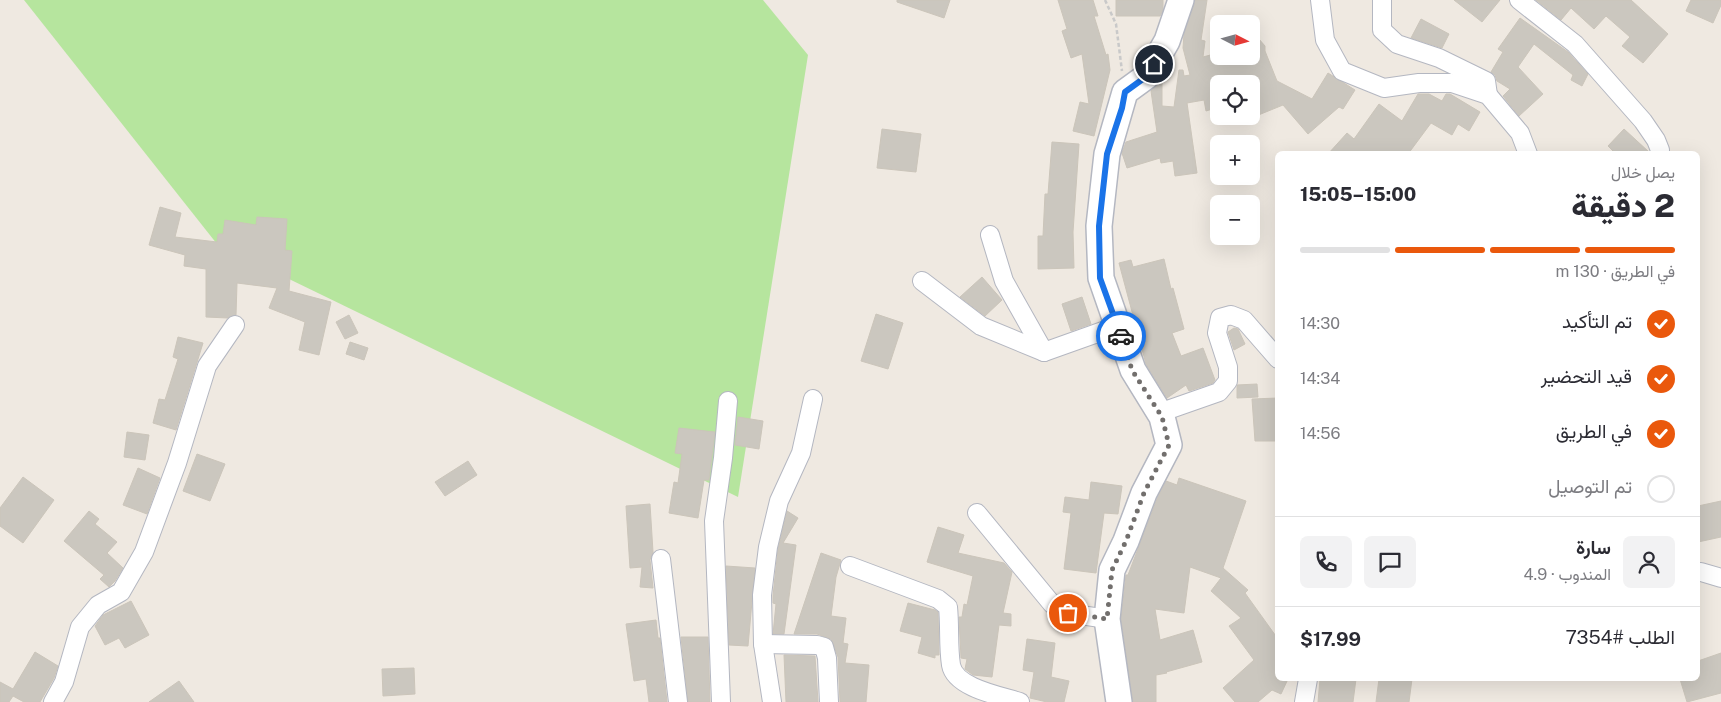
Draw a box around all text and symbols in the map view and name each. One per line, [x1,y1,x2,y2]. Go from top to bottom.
north arrow [1210,15,1260,65]
map controls [1210,15,1260,245]
pin [1133,43,1175,85]
icon: home [1140,50,1168,78]
button: locate [1210,75,1260,125]
button: + [1210,135,1260,185]
text: يصل خلال [1611,163,1675,182]
text: 15:00–15:05 [1300,183,1416,205]
text: 2 دقيقة [1571,187,1675,224]
button: − [1210,195,1260,245]
text: في الطريق · 130 m [1555,262,1675,281]
text: تم التأكيد [1562,310,1632,332]
icon: check [1647,310,1675,338]
courier [1096,311,1146,361]
text: 14:30 [1300,314,1340,333]
icon: car [1107,322,1135,350]
text: قيد التحضير [1541,365,1632,387]
icon: check [1647,365,1675,393]
text: 14:34 [1300,369,1340,388]
text: في الطريق [1556,420,1632,442]
icon: check [1647,420,1675,448]
text: 14:56 [1300,424,1340,443]
text: تم التوصيل [1548,475,1632,497]
button: phone [1300,536,1352,588]
button: chat [1364,536,1416,588]
text: سارة [1576,536,1611,558]
button: person [1623,536,1675,588]
text: المندوب · 4.9 [1524,565,1611,584]
pin [1047,592,1089,634]
icon: bag [1054,599,1082,627]
text: الطلب #7354 [1565,626,1675,648]
text: $17.99 [1300,628,1361,650]

